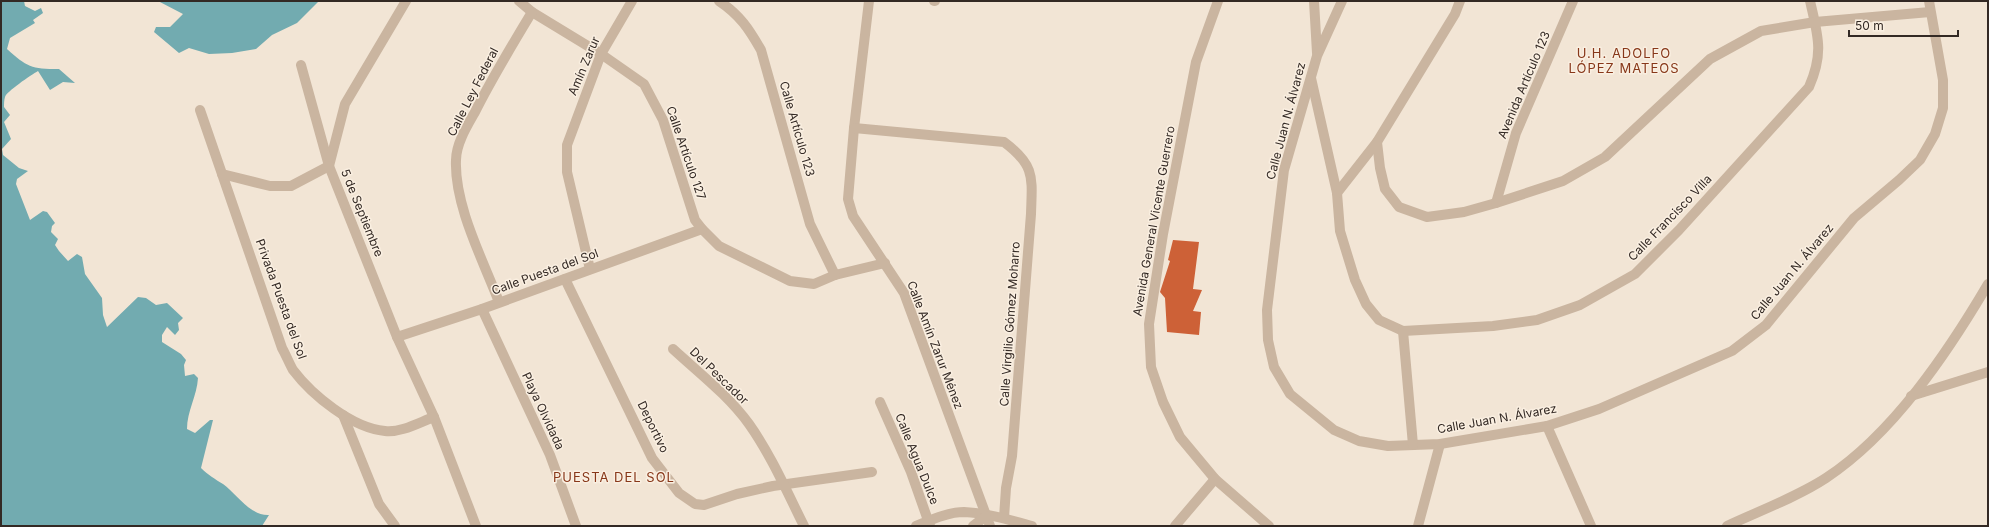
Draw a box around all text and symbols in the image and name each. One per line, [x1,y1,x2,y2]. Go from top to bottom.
scale bar [1849,12,1958,38]
text: 50 m [1855,18,1884,33]
street label: Avenida Artículo 123 [1494,29,1553,141]
street label: Amín Zarur [564,34,603,98]
street label: Calle Ley Federal [444,45,501,139]
district label: U.H. ADOLFO LÓPEZ MATEOS [1569,45,1679,76]
street label: Calle Juan N. Álvarez [1263,60,1308,181]
street label: Calle Artículo 123 [777,79,818,178]
street label: Calle Artículo 127 [663,104,710,202]
street label: Avenida General Vicente Guerrero [1129,125,1178,317]
street label: 5 de Septiembre [338,167,387,259]
street label: Calle Francisco Villa [1625,171,1715,264]
street label: Calle Juan N. Álvarez [1747,220,1836,323]
street label: Privada Puesta del Sol [253,237,310,361]
street label: Calle Virgilio Gómez Moharro [996,241,1023,407]
street label: Calle Puesta del Sol [489,245,600,298]
street label: Calle Amín Zarur Ménez [904,279,967,411]
street label: Del Pescador [687,344,752,408]
street label: Playa Olvidada [519,370,568,452]
street label: Deportivo [635,399,672,455]
street label: Calle Juan N. Álvarez [1436,401,1558,436]
street label: Calle Agua Dulce [892,411,943,507]
district label: PUESTA DEL SOL [553,469,675,485]

